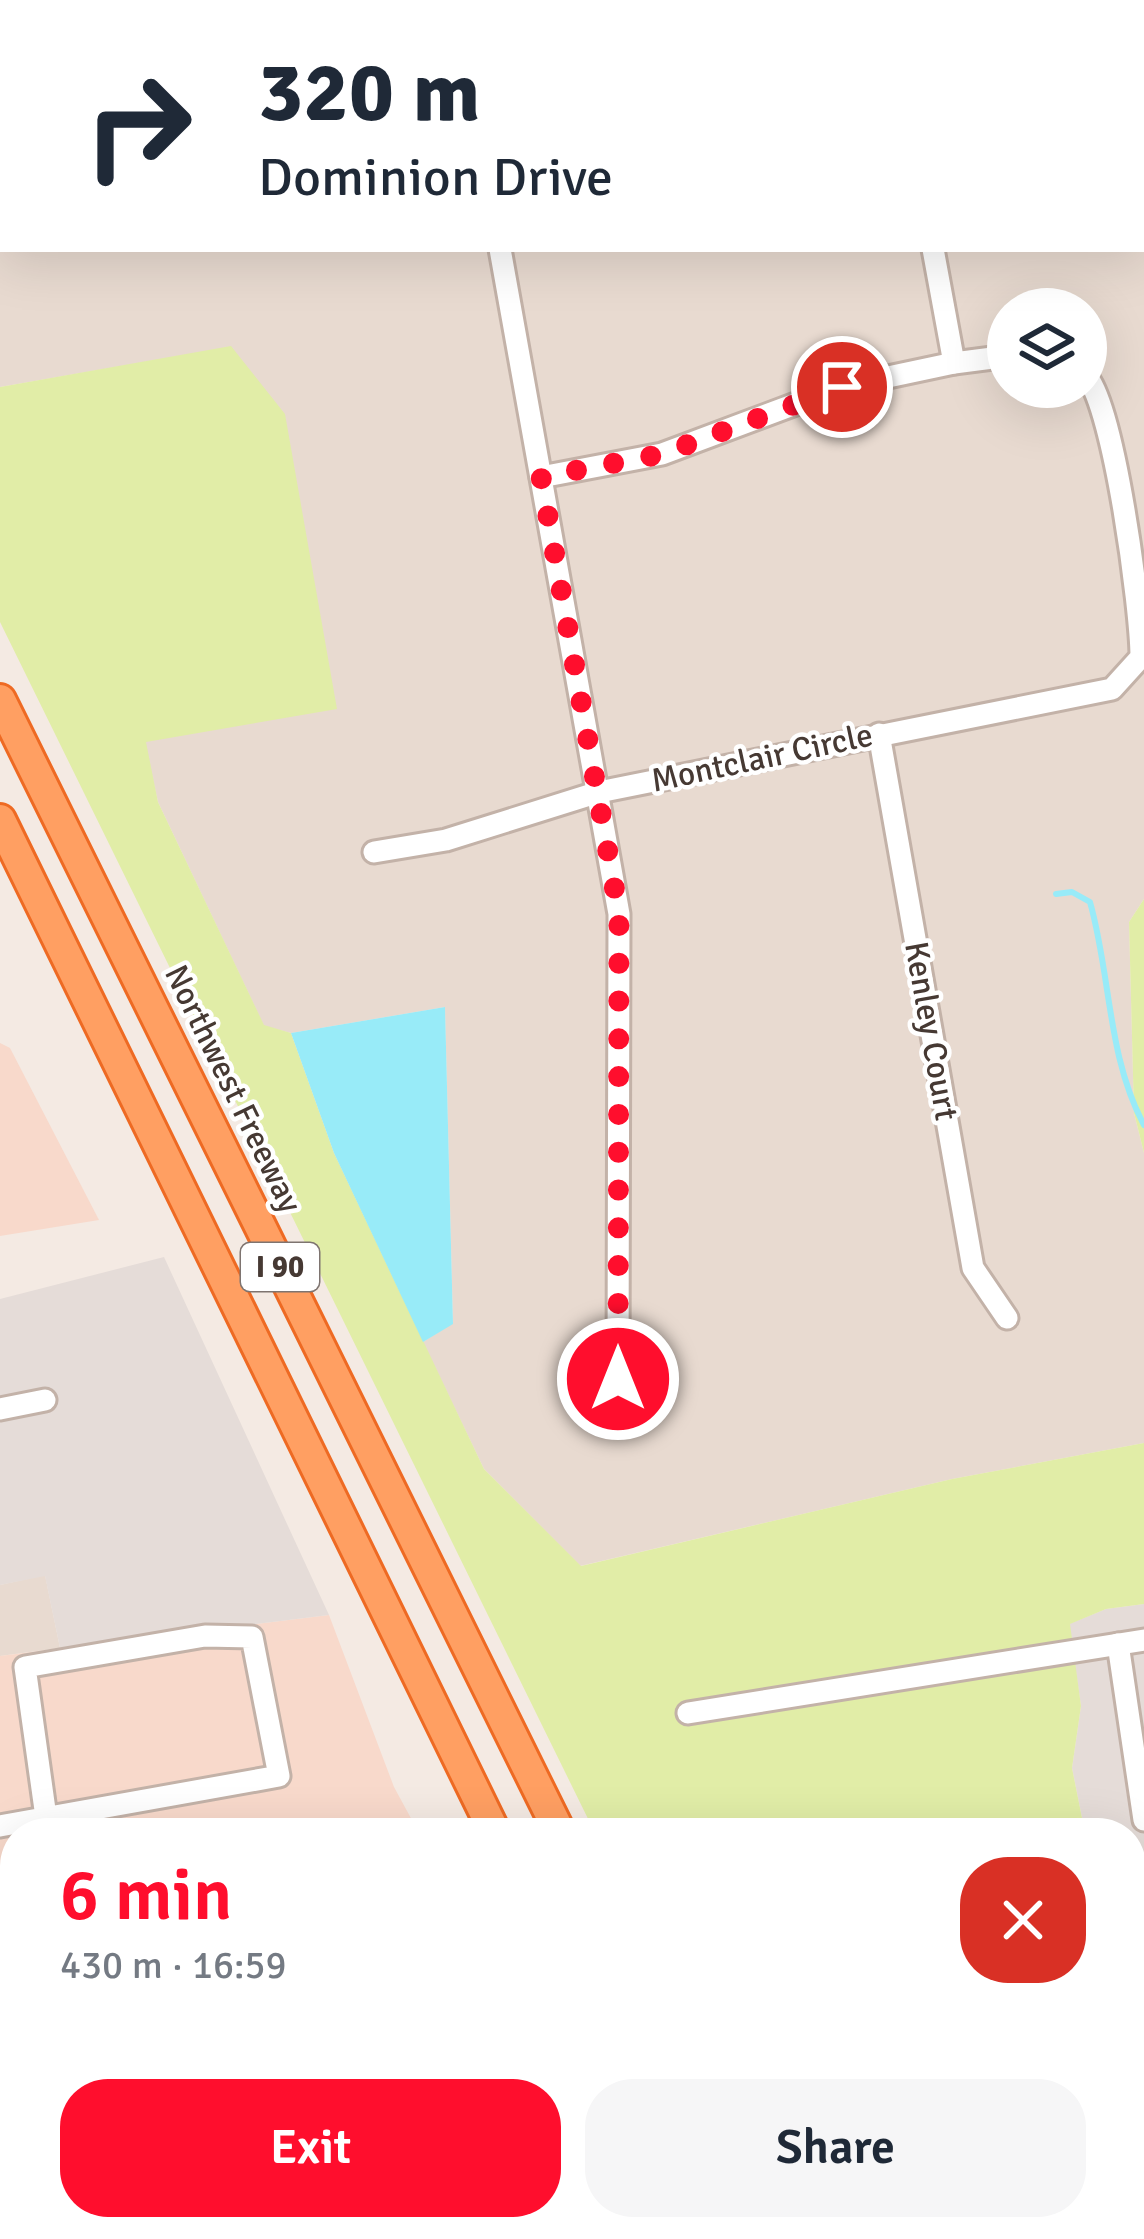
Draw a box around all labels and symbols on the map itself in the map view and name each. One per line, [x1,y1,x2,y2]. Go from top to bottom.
pin [791,336,893,438]
street label: Montclair Circle [648,715,876,801]
street label: Kenley Court [895,938,967,1124]
street label: Northwest Freeway [155,958,311,1220]
road number: I 90 [241,1243,319,1291]
position arrow [555,1316,681,1442]

